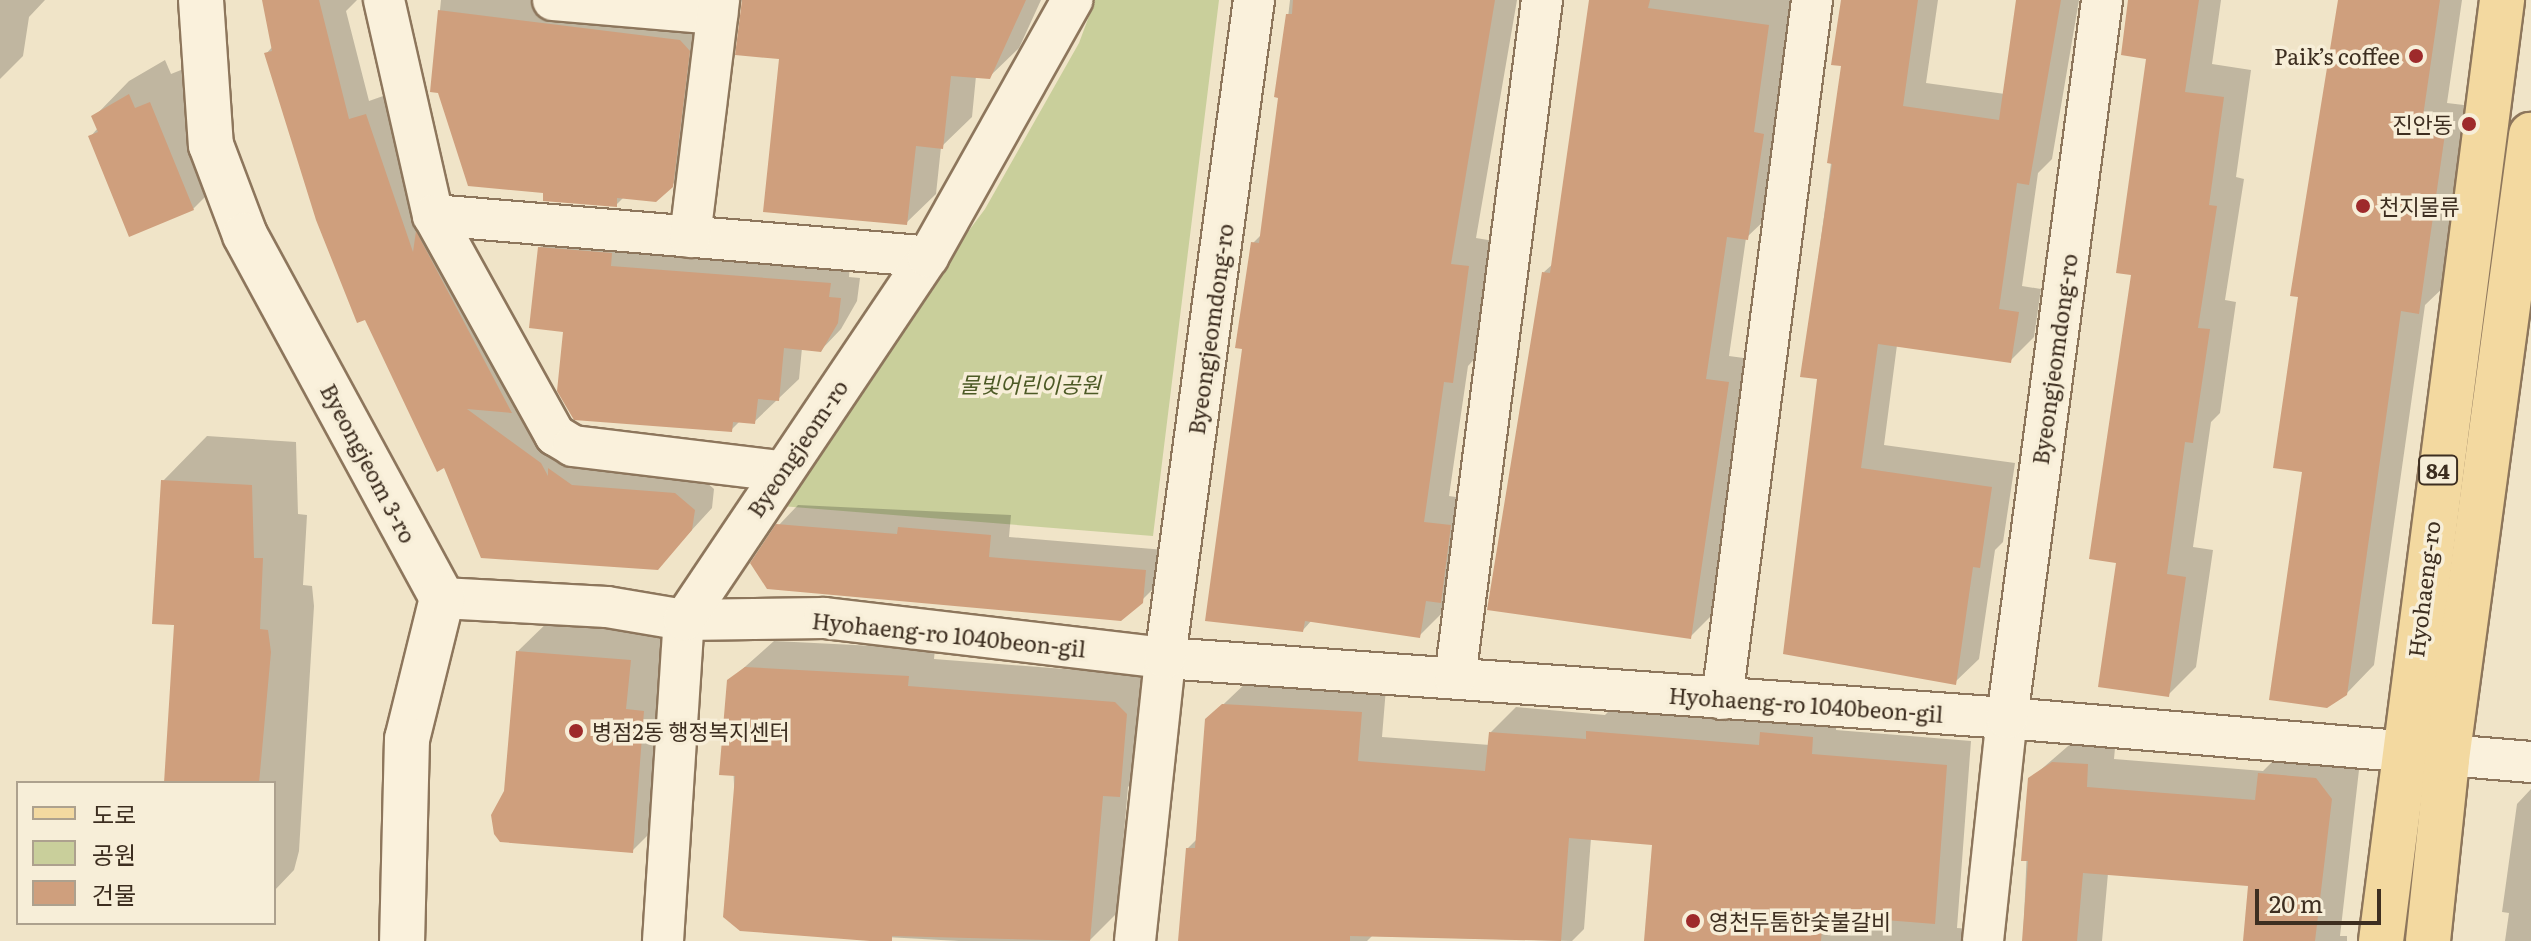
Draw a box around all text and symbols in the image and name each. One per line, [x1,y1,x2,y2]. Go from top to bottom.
place label: Paik’s coffee [2274,43,2400,69]
marker: Paik’s coffee [2407,47,2425,65]
place label: 진안동 [2392,111,2453,137]
marker: 진안동 [2460,115,2478,133]
place label: 천지물류 [2379,193,2460,219]
marker: 천지물류 [2354,197,2372,215]
street label: Byeongjeomdong-ro [1182,222,1238,436]
street label: Byeongjeomdong-ro [2026,252,2082,466]
park label: 물빛어린이공원 [959,371,1101,397]
street label: Byeongjeom-ro [741,374,853,522]
street label: Byeongjeom 3-ro [316,379,422,547]
road number: 84 [2418,454,2458,486]
street label: Hyohaeng-ro [2402,519,2444,659]
street label: Hyohaeng-ro 1040beon-gil [811,606,1087,662]
street label: Hyohaeng-ro 1040beon-gil [1668,681,1944,727]
place label: 병점2동 행정복지센터 [592,718,790,744]
marker: 병점2동 행정복지센터 [567,722,585,740]
legend [16,781,276,925]
text: 도로 [92,796,136,831]
text: 공원 [92,836,136,871]
scale bar [2259,873,2385,923]
text: 건물 [92,876,136,911]
text: 20 m [2269,885,2323,920]
place label: 영천두툼한숯불갈비 [1709,908,1891,934]
marker: 영천두툼한숯불갈비 [1684,912,1702,930]

